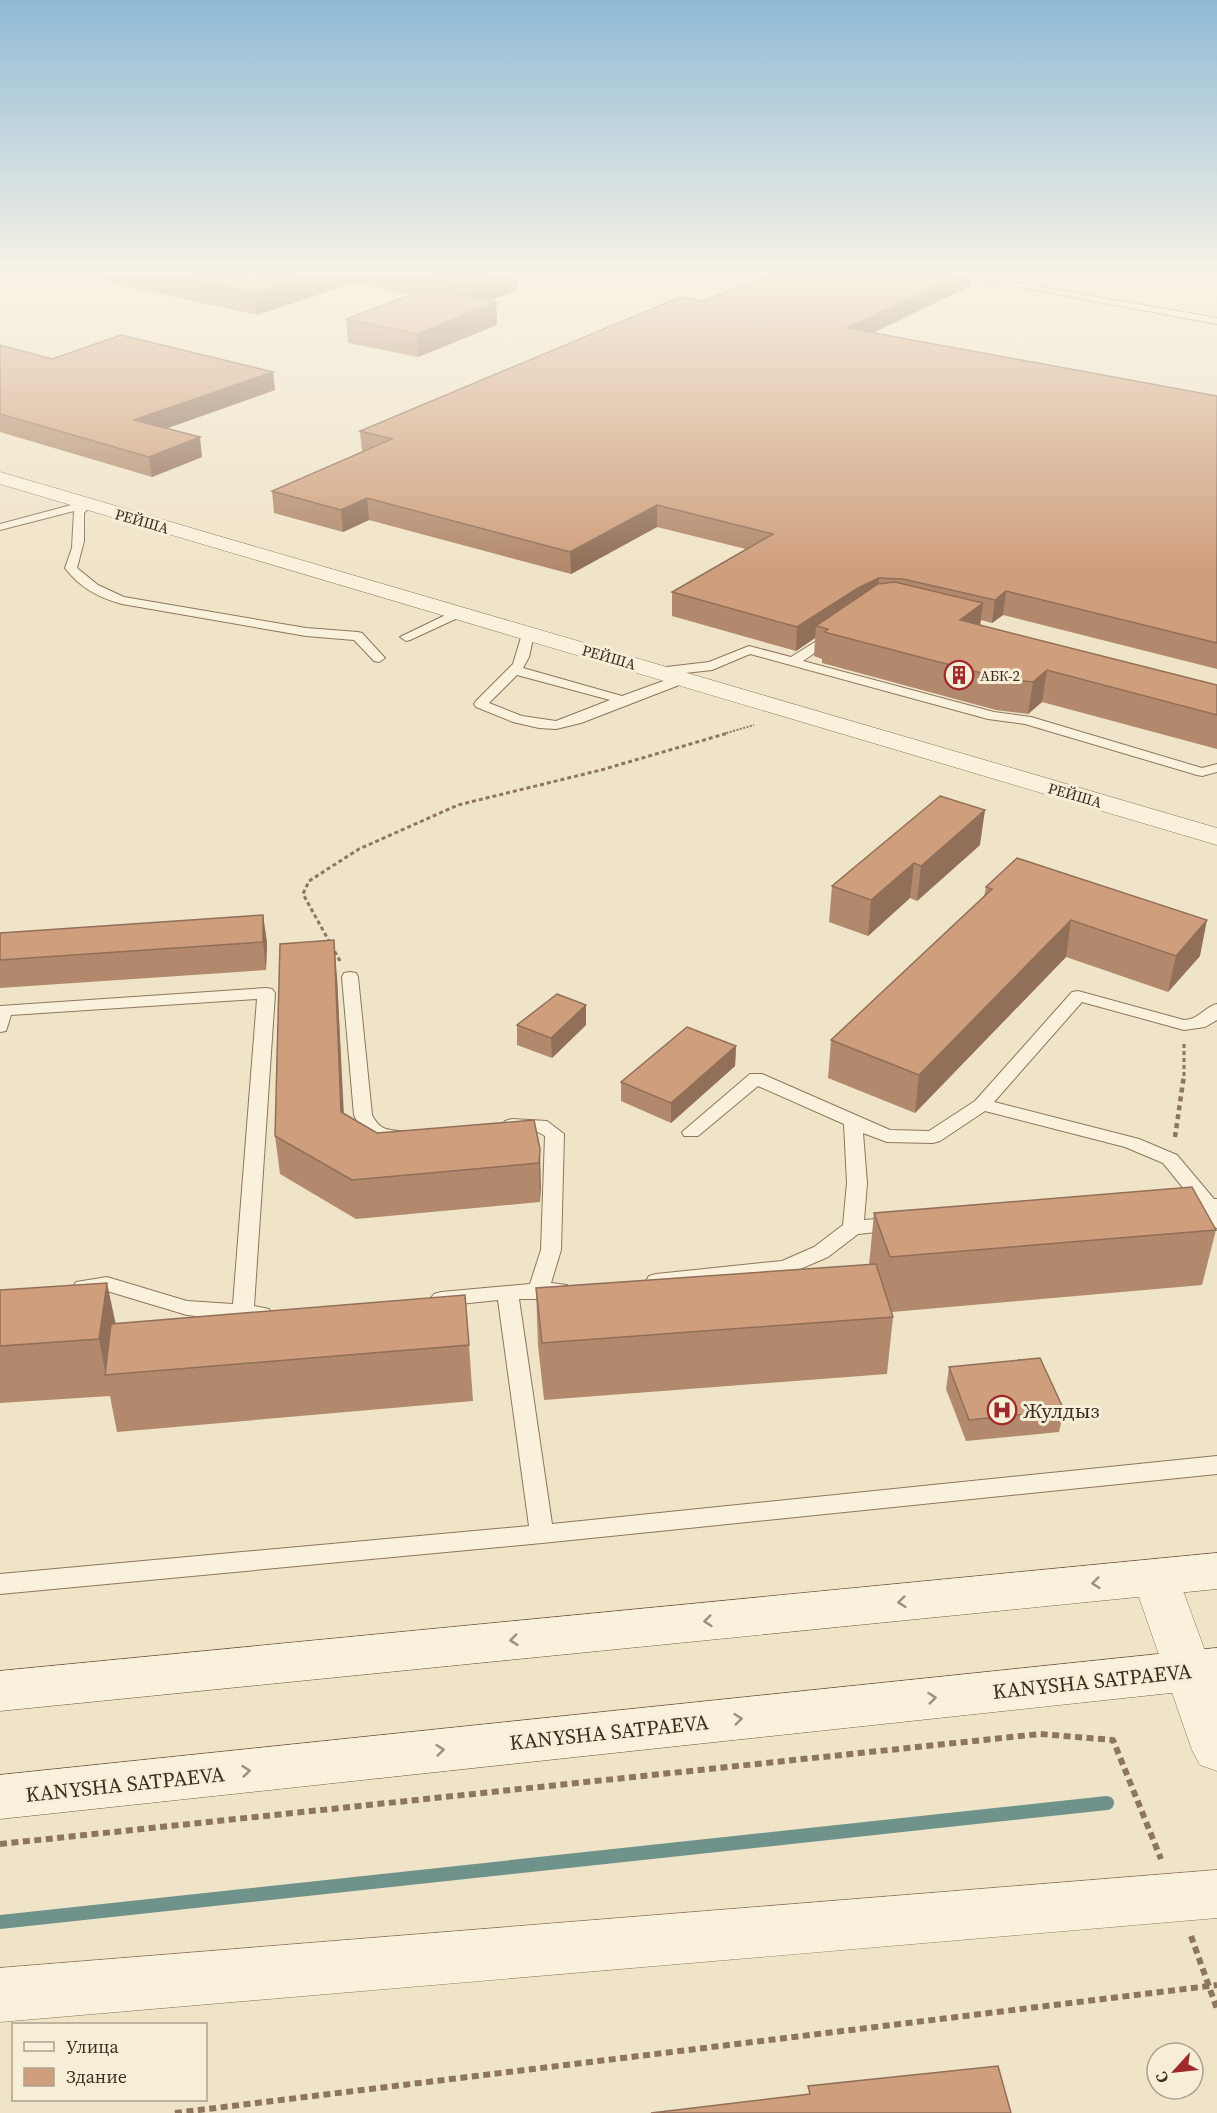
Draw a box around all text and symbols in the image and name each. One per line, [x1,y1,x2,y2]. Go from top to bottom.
street label: РЕЙША [113,503,172,539]
street label: РЕЙША [580,639,639,675]
building icon: АБК-2 [943,659,975,691]
place label: АБК-2 [980,665,1020,686]
street label: РЕЙША [1046,777,1105,813]
hospital icon: Жулдыз [986,1394,1018,1426]
place label: Жулдыз [1023,1396,1100,1425]
one-way arrow [1092,1576,1101,1588]
one-way arrow [897,1595,907,1608]
one-way arrow [703,1614,713,1627]
one-way arrow [509,1633,518,1646]
street label: KANYSHA SATPAEVA [991,1656,1193,1706]
one-way arrow [928,1692,937,1705]
street label: KANYSHA SATPAEVA [508,1707,710,1757]
one-way arrow [734,1713,743,1726]
one-way arrow [435,1744,445,1757]
street label: KANYSHA SATPAEVA [24,1759,226,1809]
one-way arrow [242,1765,251,1778]
legend [12,2023,207,2101]
text: Улица [66,2034,119,2059]
north arrow [1145,2041,1205,2101]
text: Здание [66,2064,127,2089]
text: С [1150,2068,1174,2087]

